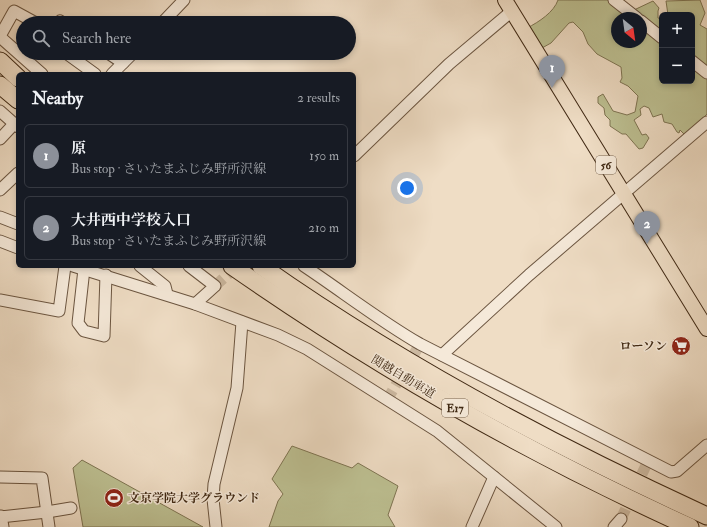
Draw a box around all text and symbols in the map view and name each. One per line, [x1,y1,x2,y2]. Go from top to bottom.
north arrow [611,12,647,48]
map controls [659,12,695,84]
button: + [659,12,695,48]
search box [16,16,356,60]
icon: search [30,27,52,49]
text: Search here [62,29,131,48]
button: − [659,48,695,84]
pin: 1 [539,55,565,88]
text: Nearby [32,88,83,109]
text: 2 results [297,90,340,106]
text: 原 [71,139,86,158]
text: 1 [44,148,48,164]
text: 150 m [309,148,339,164]
road number: 56 [596,156,616,174]
text: Bus stop · さいたまふじみ野所沢線 [71,161,266,177]
your location [397,178,417,198]
text: 大井西中学校入口 [71,211,191,230]
pin: 2 [634,211,660,244]
text: 2 [43,220,49,236]
text: 210 m [308,220,339,236]
text: Bus stop · さいたまふじみ野所沢線 [71,233,266,249]
supermarket icon: ローソン [670,335,692,357]
place label: ローソン [619,339,667,354]
street label: 関越自動車道 [368,352,438,402]
road number: E17 [442,399,468,417]
sports icon: 文京学院大学グラウンド [103,487,125,509]
place label: 文京学院大学グラウンド [128,491,260,506]

